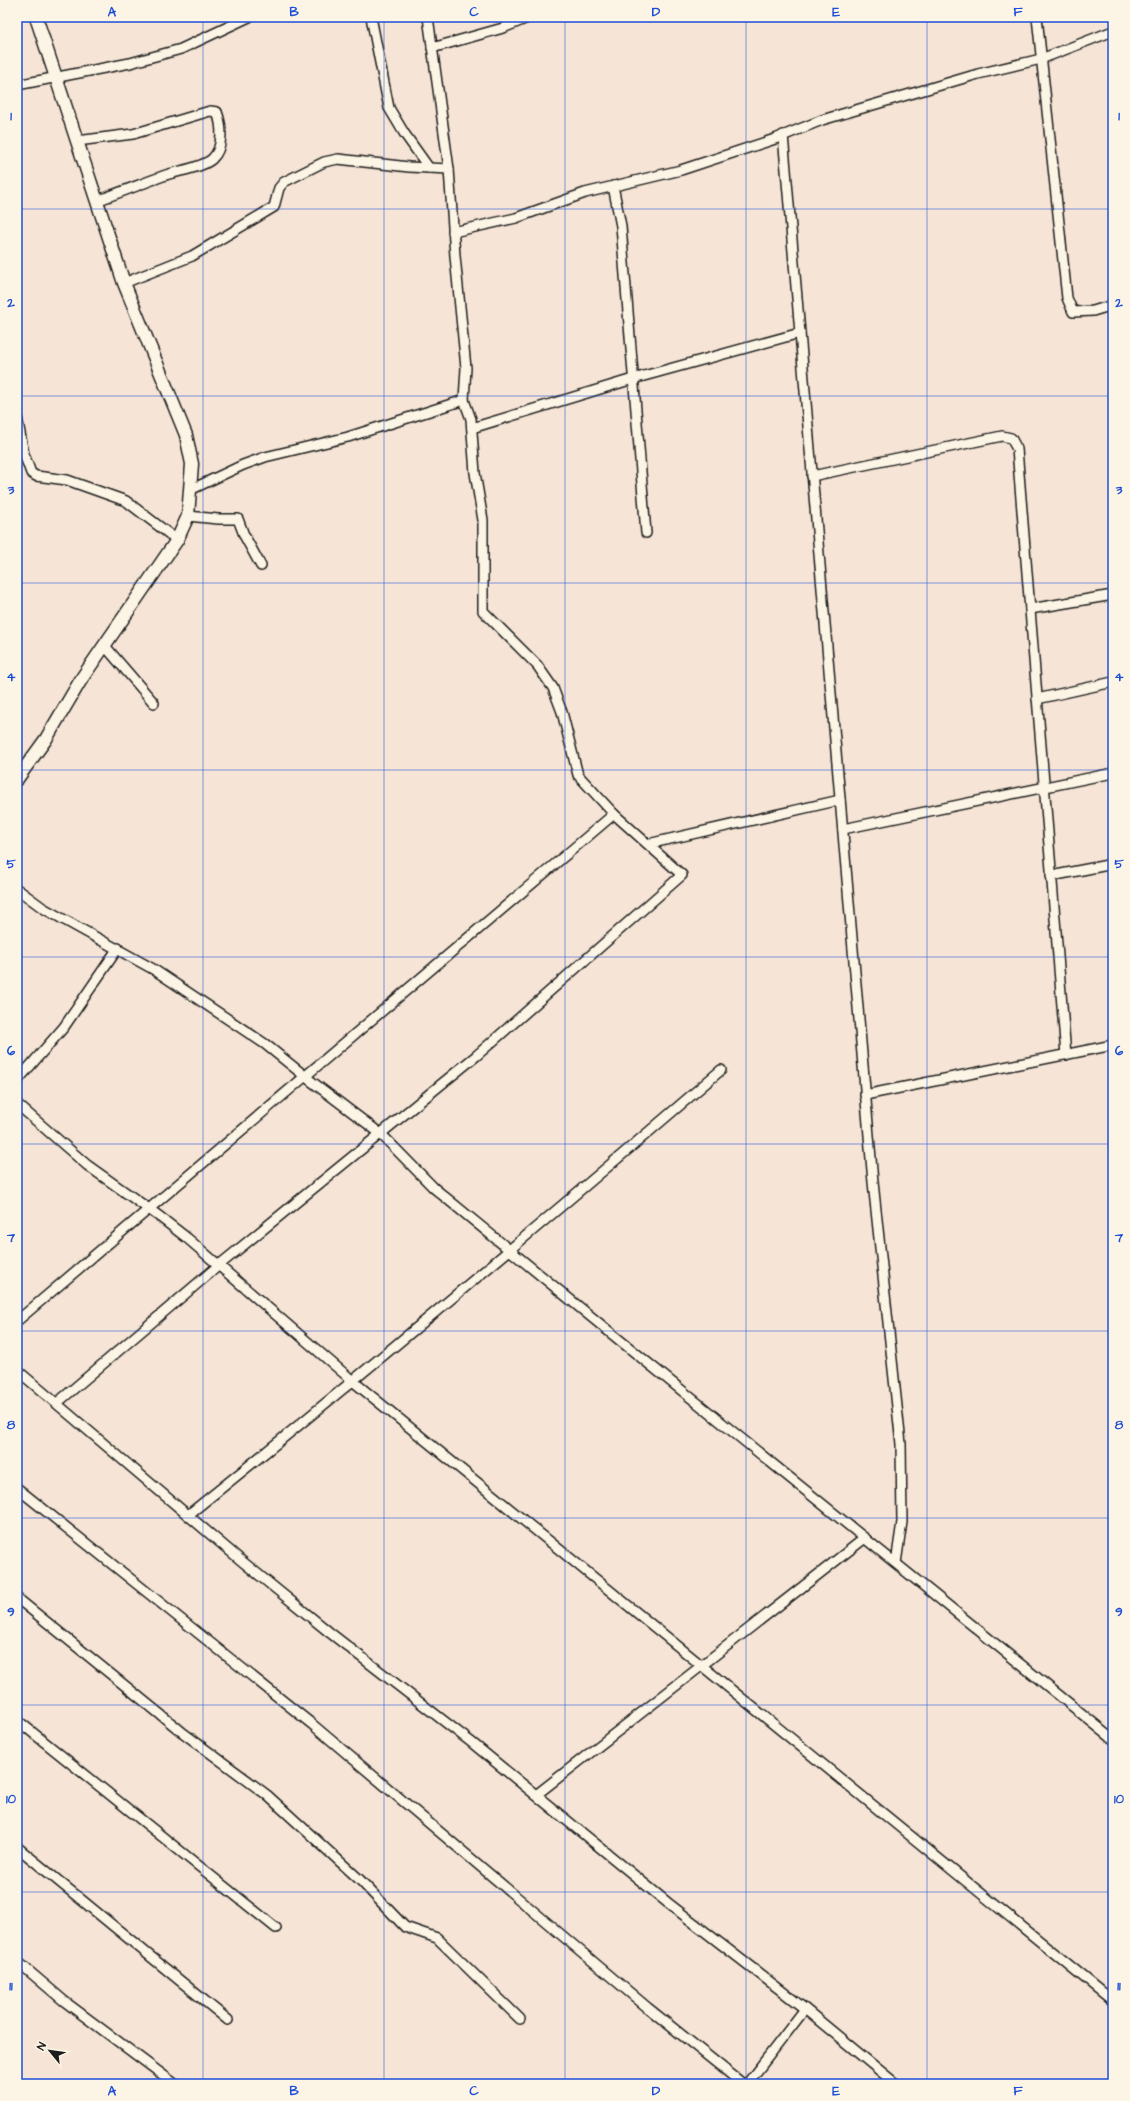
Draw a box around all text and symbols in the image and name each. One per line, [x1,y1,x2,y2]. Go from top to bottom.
text: A [108,3,117,21]
text: B [289,3,299,21]
text: C [469,3,479,21]
text: D [652,3,661,21]
text: E [832,3,840,21]
text: F [1013,3,1023,21]
text: 1 [10,107,12,125]
text: 1 [1118,107,1120,125]
text: 2 [6,294,15,312]
text: 2 [1114,294,1123,312]
text: 3 [7,481,15,499]
text: 3 [1115,481,1123,499]
text: 4 [7,668,16,686]
text: 4 [1115,668,1124,686]
text: 5 [6,855,16,873]
text: 5 [1114,855,1124,873]
text: 6 [7,1042,16,1060]
text: 6 [1115,1042,1124,1060]
text: 7 [6,1229,16,1247]
text: 7 [1114,1229,1124,1247]
text: 8 [7,1416,16,1434]
text: 8 [1115,1416,1124,1434]
text: 9 [7,1603,15,1621]
text: 9 [1115,1603,1123,1621]
text: 10 [6,1790,17,1808]
text: 10 [1114,1790,1125,1808]
text: 11 [9,1977,13,1995]
text: 11 [1117,1977,1121,1995]
north arrow [30,2031,70,2071]
text: N [33,2040,50,2053]
text: A [108,2082,117,2100]
text: B [289,2082,299,2100]
text: C [469,2082,479,2100]
text: D [652,2082,661,2100]
text: E [832,2082,840,2100]
text: F [1013,2082,1023,2100]

